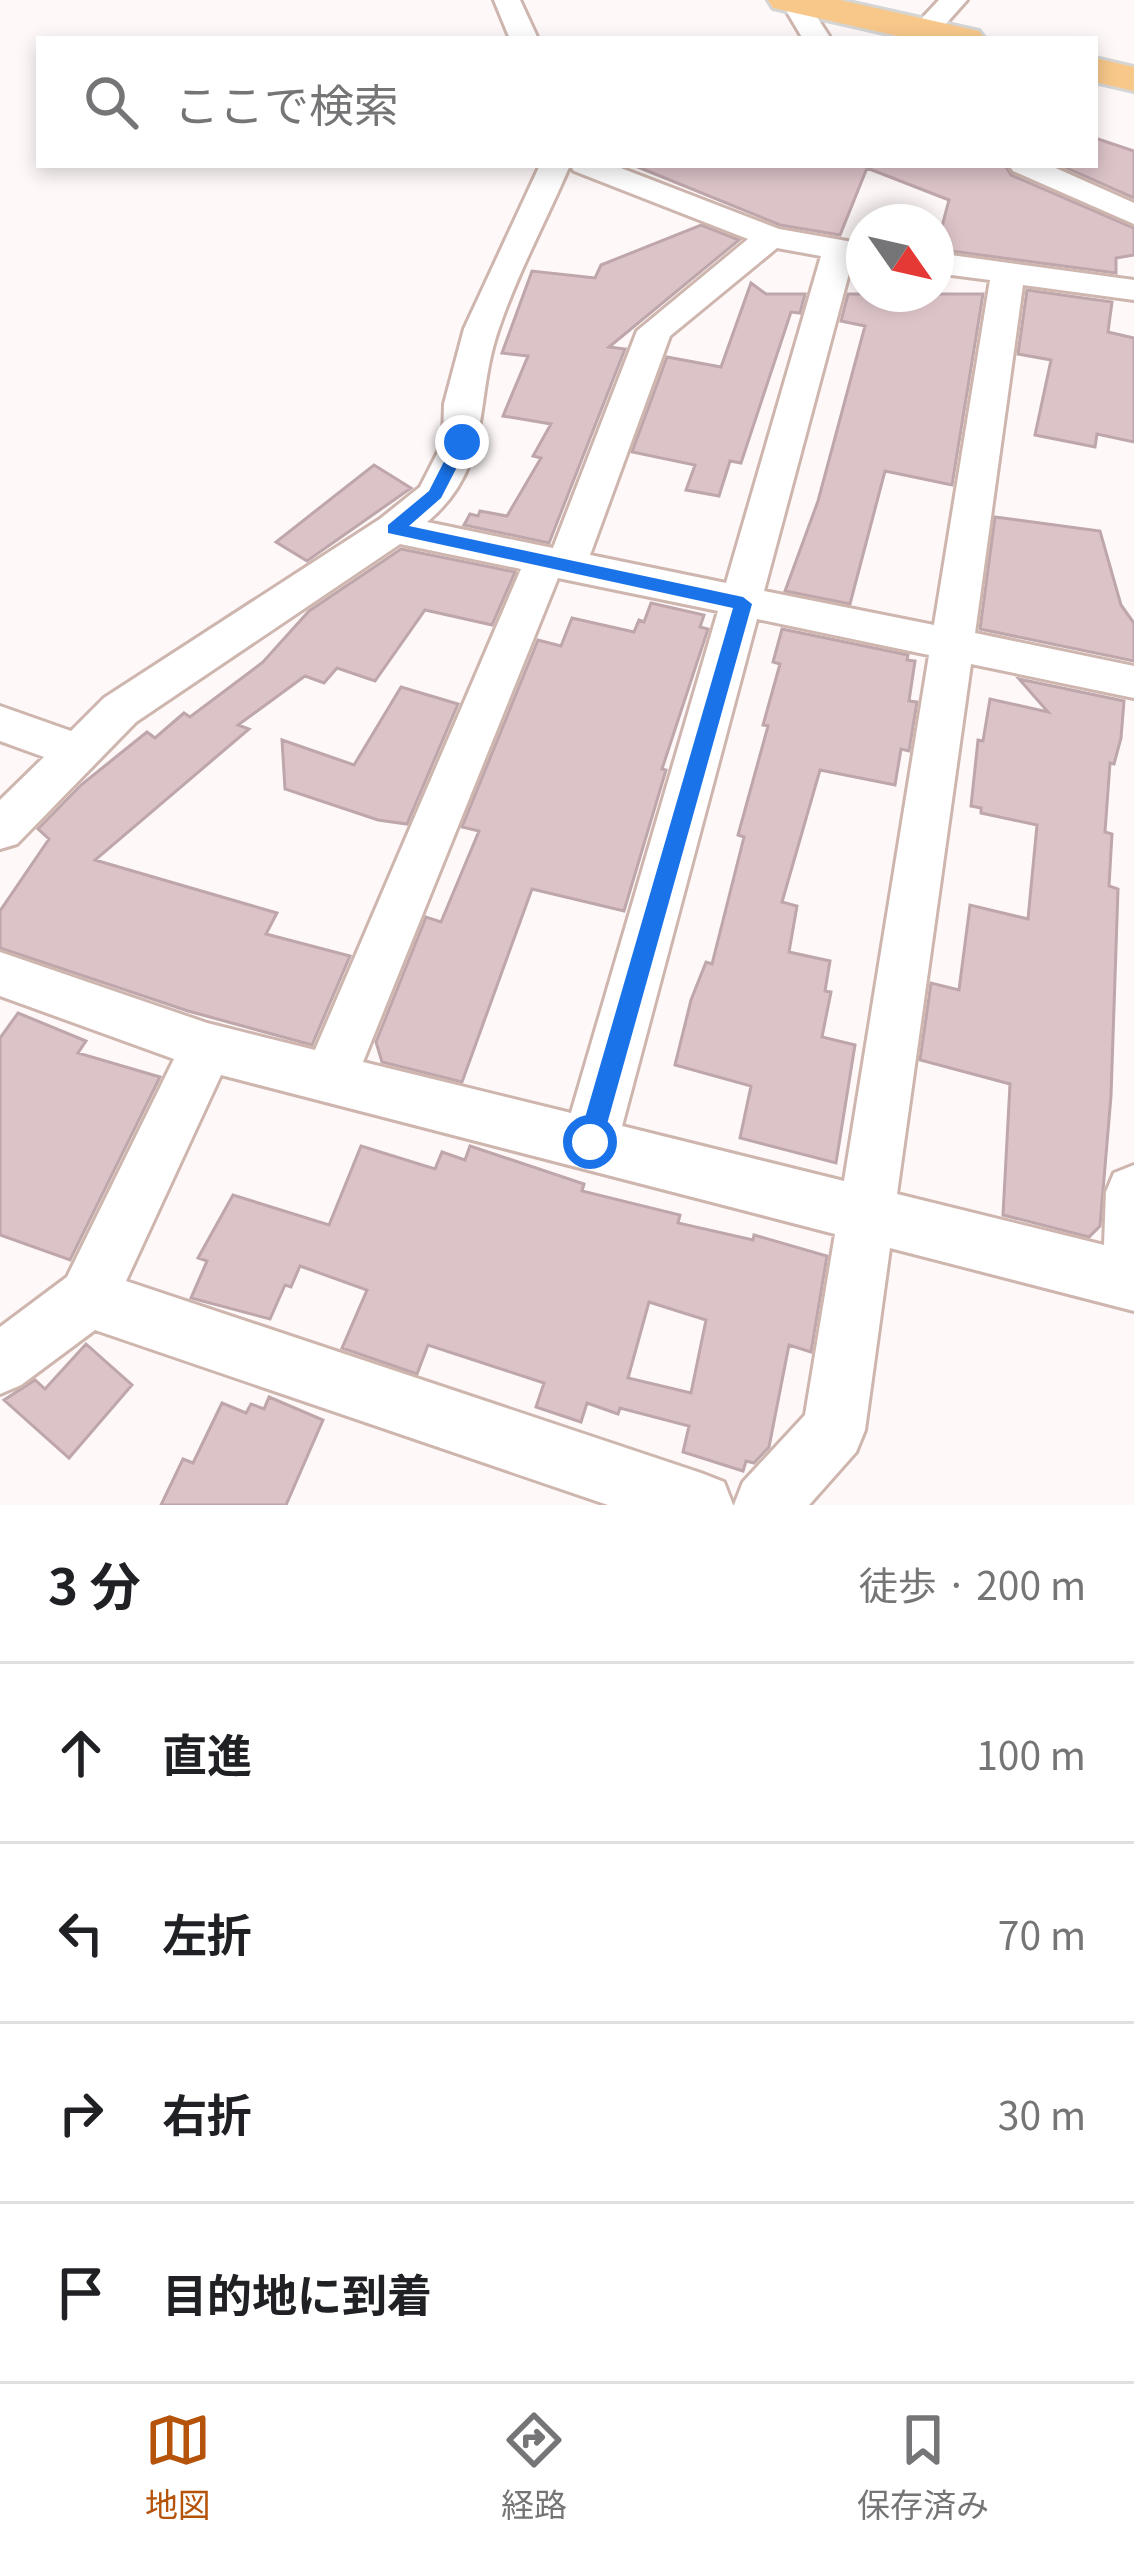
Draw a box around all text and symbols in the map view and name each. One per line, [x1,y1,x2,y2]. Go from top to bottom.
search box [36,36,1098,168]
icon: search [78,69,144,135]
text: ここで検索 [174,70,399,135]
north arrow [846,204,954,312]
route end [435,415,489,469]
route start [563,1115,617,1169]
text: 3 分 [48,1546,141,1620]
text: 徒歩 · 200 m [859,1555,1086,1611]
icon: ahead [48,1720,114,1786]
text: 直進 [162,1720,252,1785]
text: 100 m [976,1725,1086,1781]
icon: left [48,1900,114,1966]
text: 左折 [162,1900,252,1965]
text: 70 m [998,1905,1086,1961]
icon: right [48,2080,114,2146]
text: 右折 [162,2080,252,2145]
text: 30 m [998,2085,1086,2141]
icon: arrive [48,2260,114,2326]
text: 目的地に到着 [162,2260,432,2325]
tab: 地図 [145,2407,211,2527]
tab: 経路 [501,2407,567,2527]
tab: 保存済み [857,2407,989,2527]

